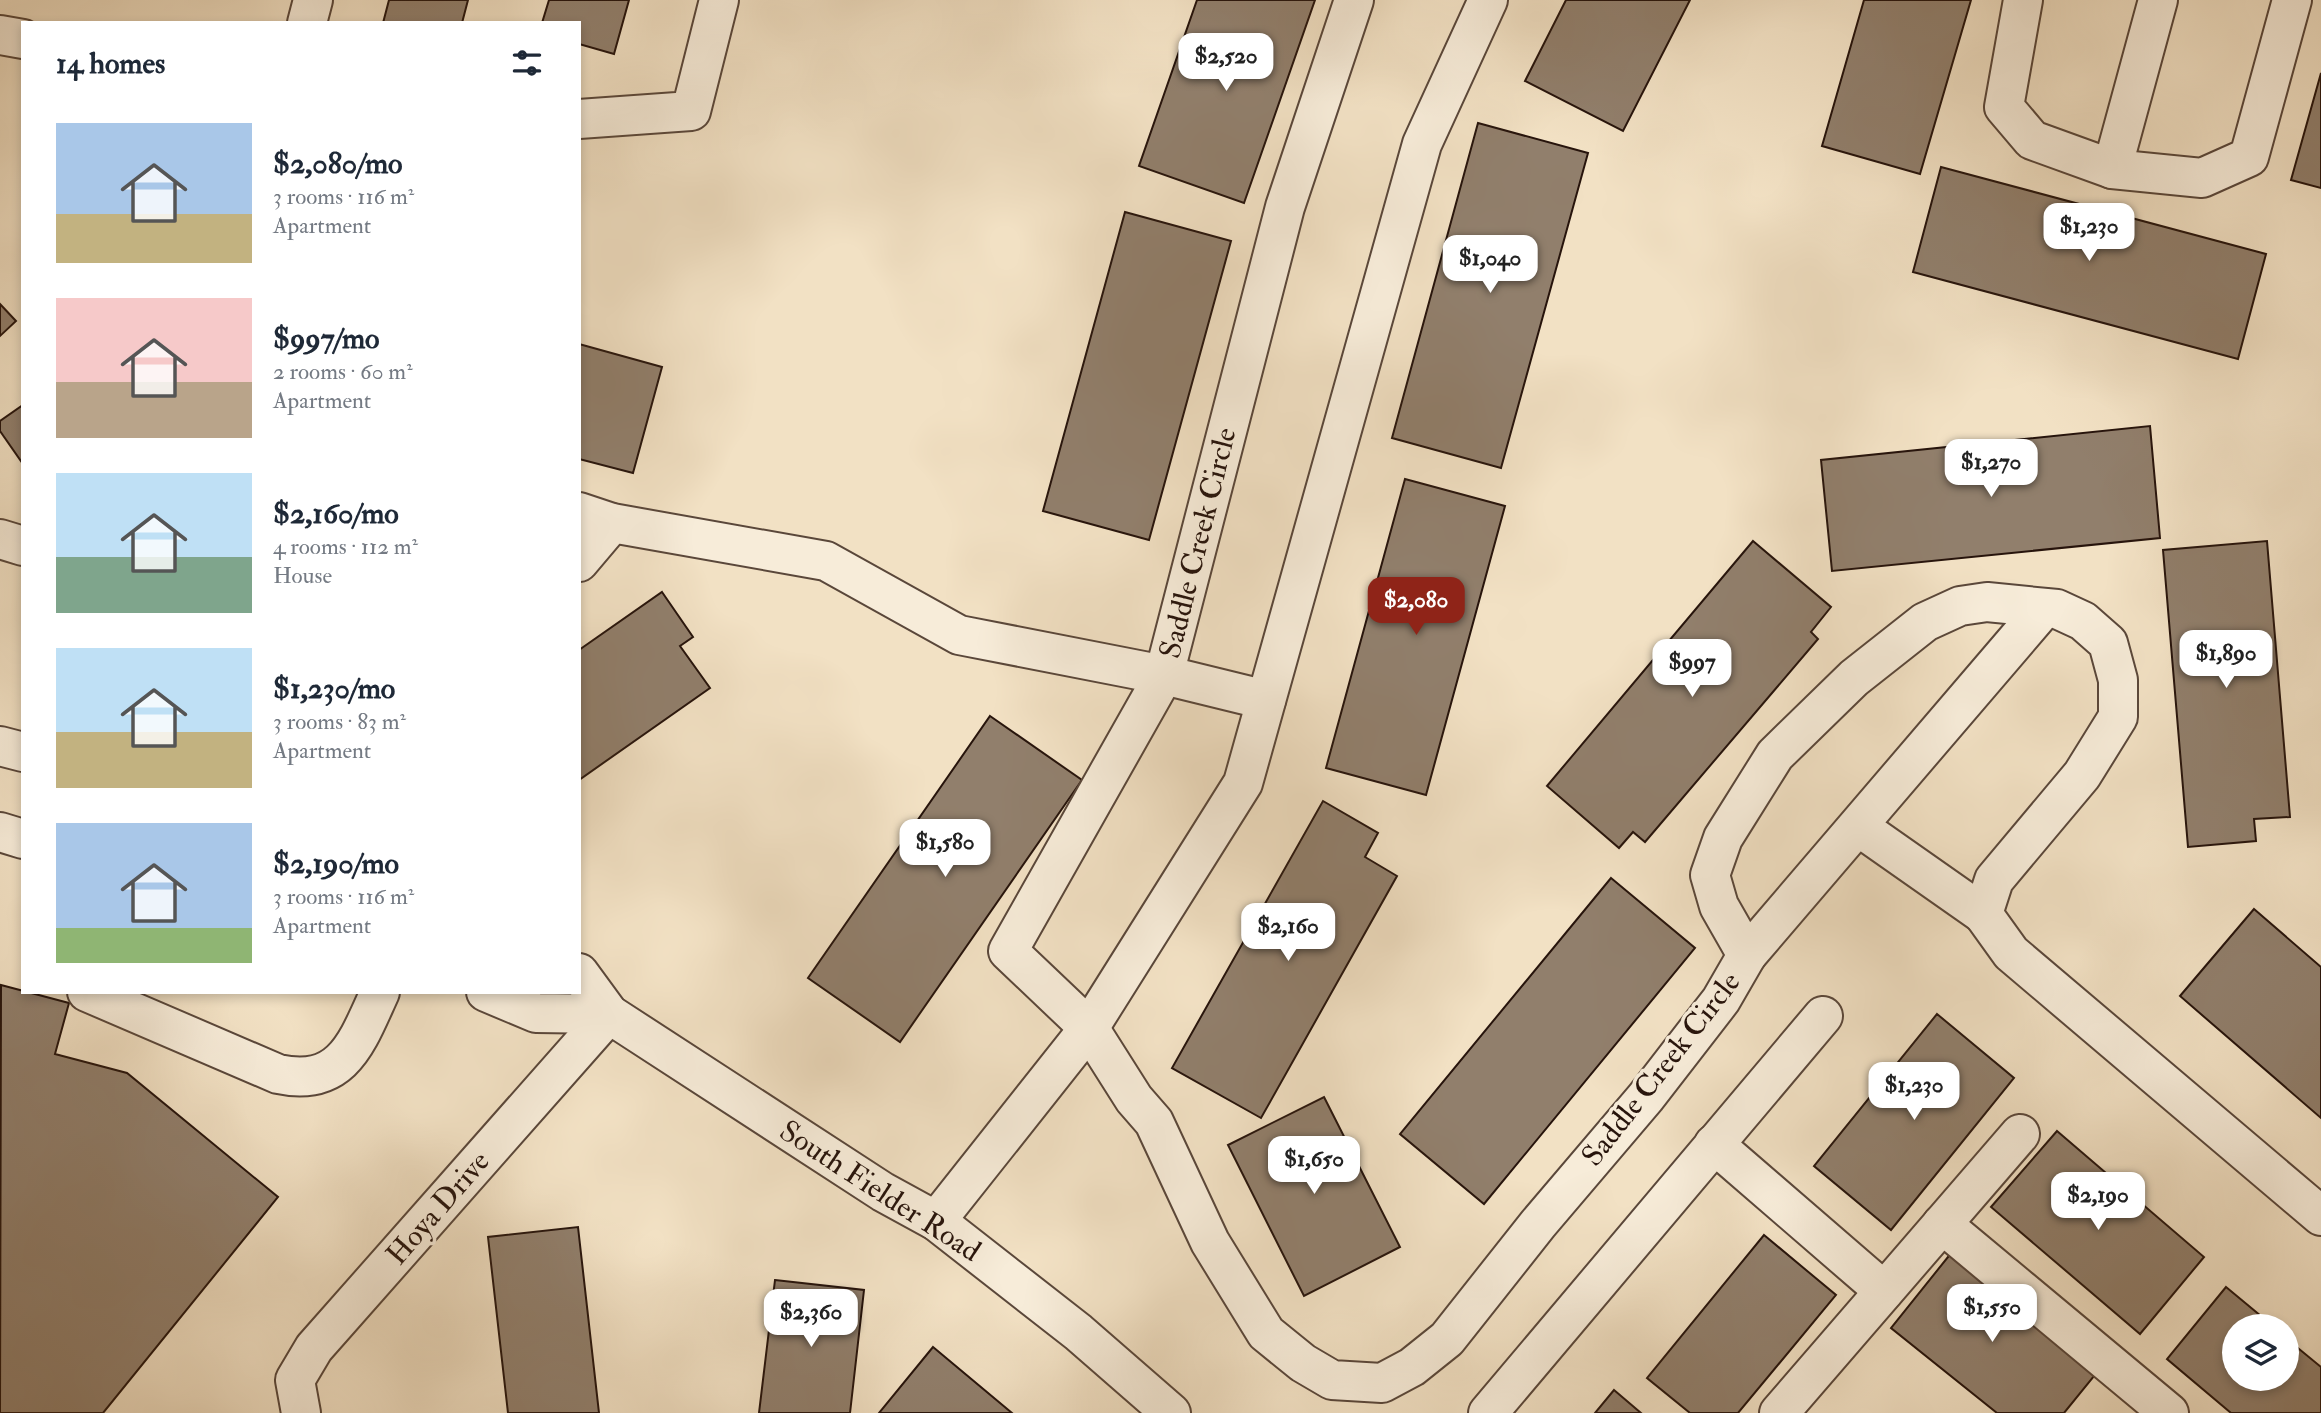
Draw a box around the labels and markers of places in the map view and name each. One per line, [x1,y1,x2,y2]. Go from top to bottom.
pin: $2,520 [1169,34,1283,93]
pin: $1,230 [2032,204,2146,263]
pin: $1,040 [1433,236,1547,295]
pin: $1,270 [1934,440,2048,499]
pin: $2,080 [1359,578,1473,637]
pin: $1,890 [2169,630,2283,690]
pin: $997 [1651,640,1733,699]
pin: $1,580 [888,820,1002,879]
pin: $2,160 [1231,904,1345,963]
pin: $1,230 [1857,1062,1971,1122]
pin: $1,650 [1257,1136,1371,1196]
pin: $2,190 [2041,1172,2155,1232]
pin: $1,550 [1935,1284,2049,1344]
pin: $2,360 [754,1290,868,1349]

